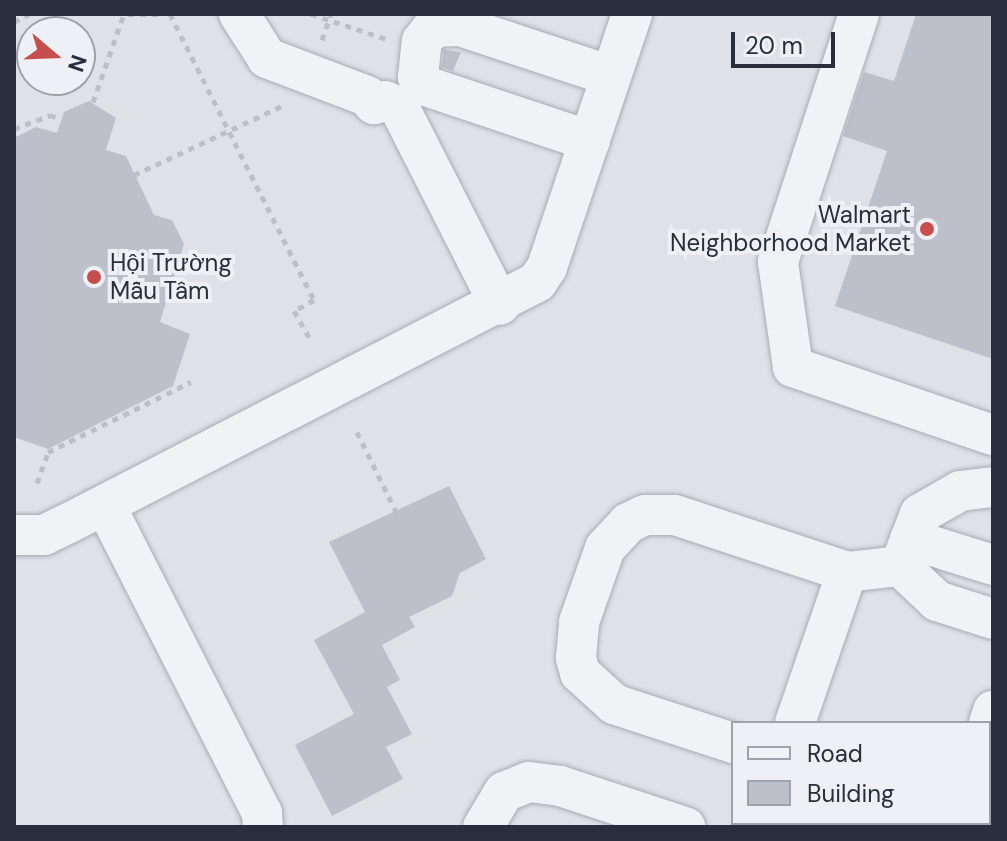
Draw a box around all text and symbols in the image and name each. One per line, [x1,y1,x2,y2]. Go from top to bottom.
north arrow [16,16,96,96]
scale bar [735,16,839,66]
text: 20 m [745,30,803,61]
text: N [61,51,94,76]
place label: Walmart Neighborhood Market [670,201,911,257]
marker: Walmart Neighborhood Market [918,220,936,238]
place label: Hội Trường Mẫu Tâm [110,249,232,305]
marker: Hội Trường Mẫu Tâm [85,268,103,286]
legend [731,721,991,825]
text: Road [807,738,863,769]
text: Building [807,778,894,809]

